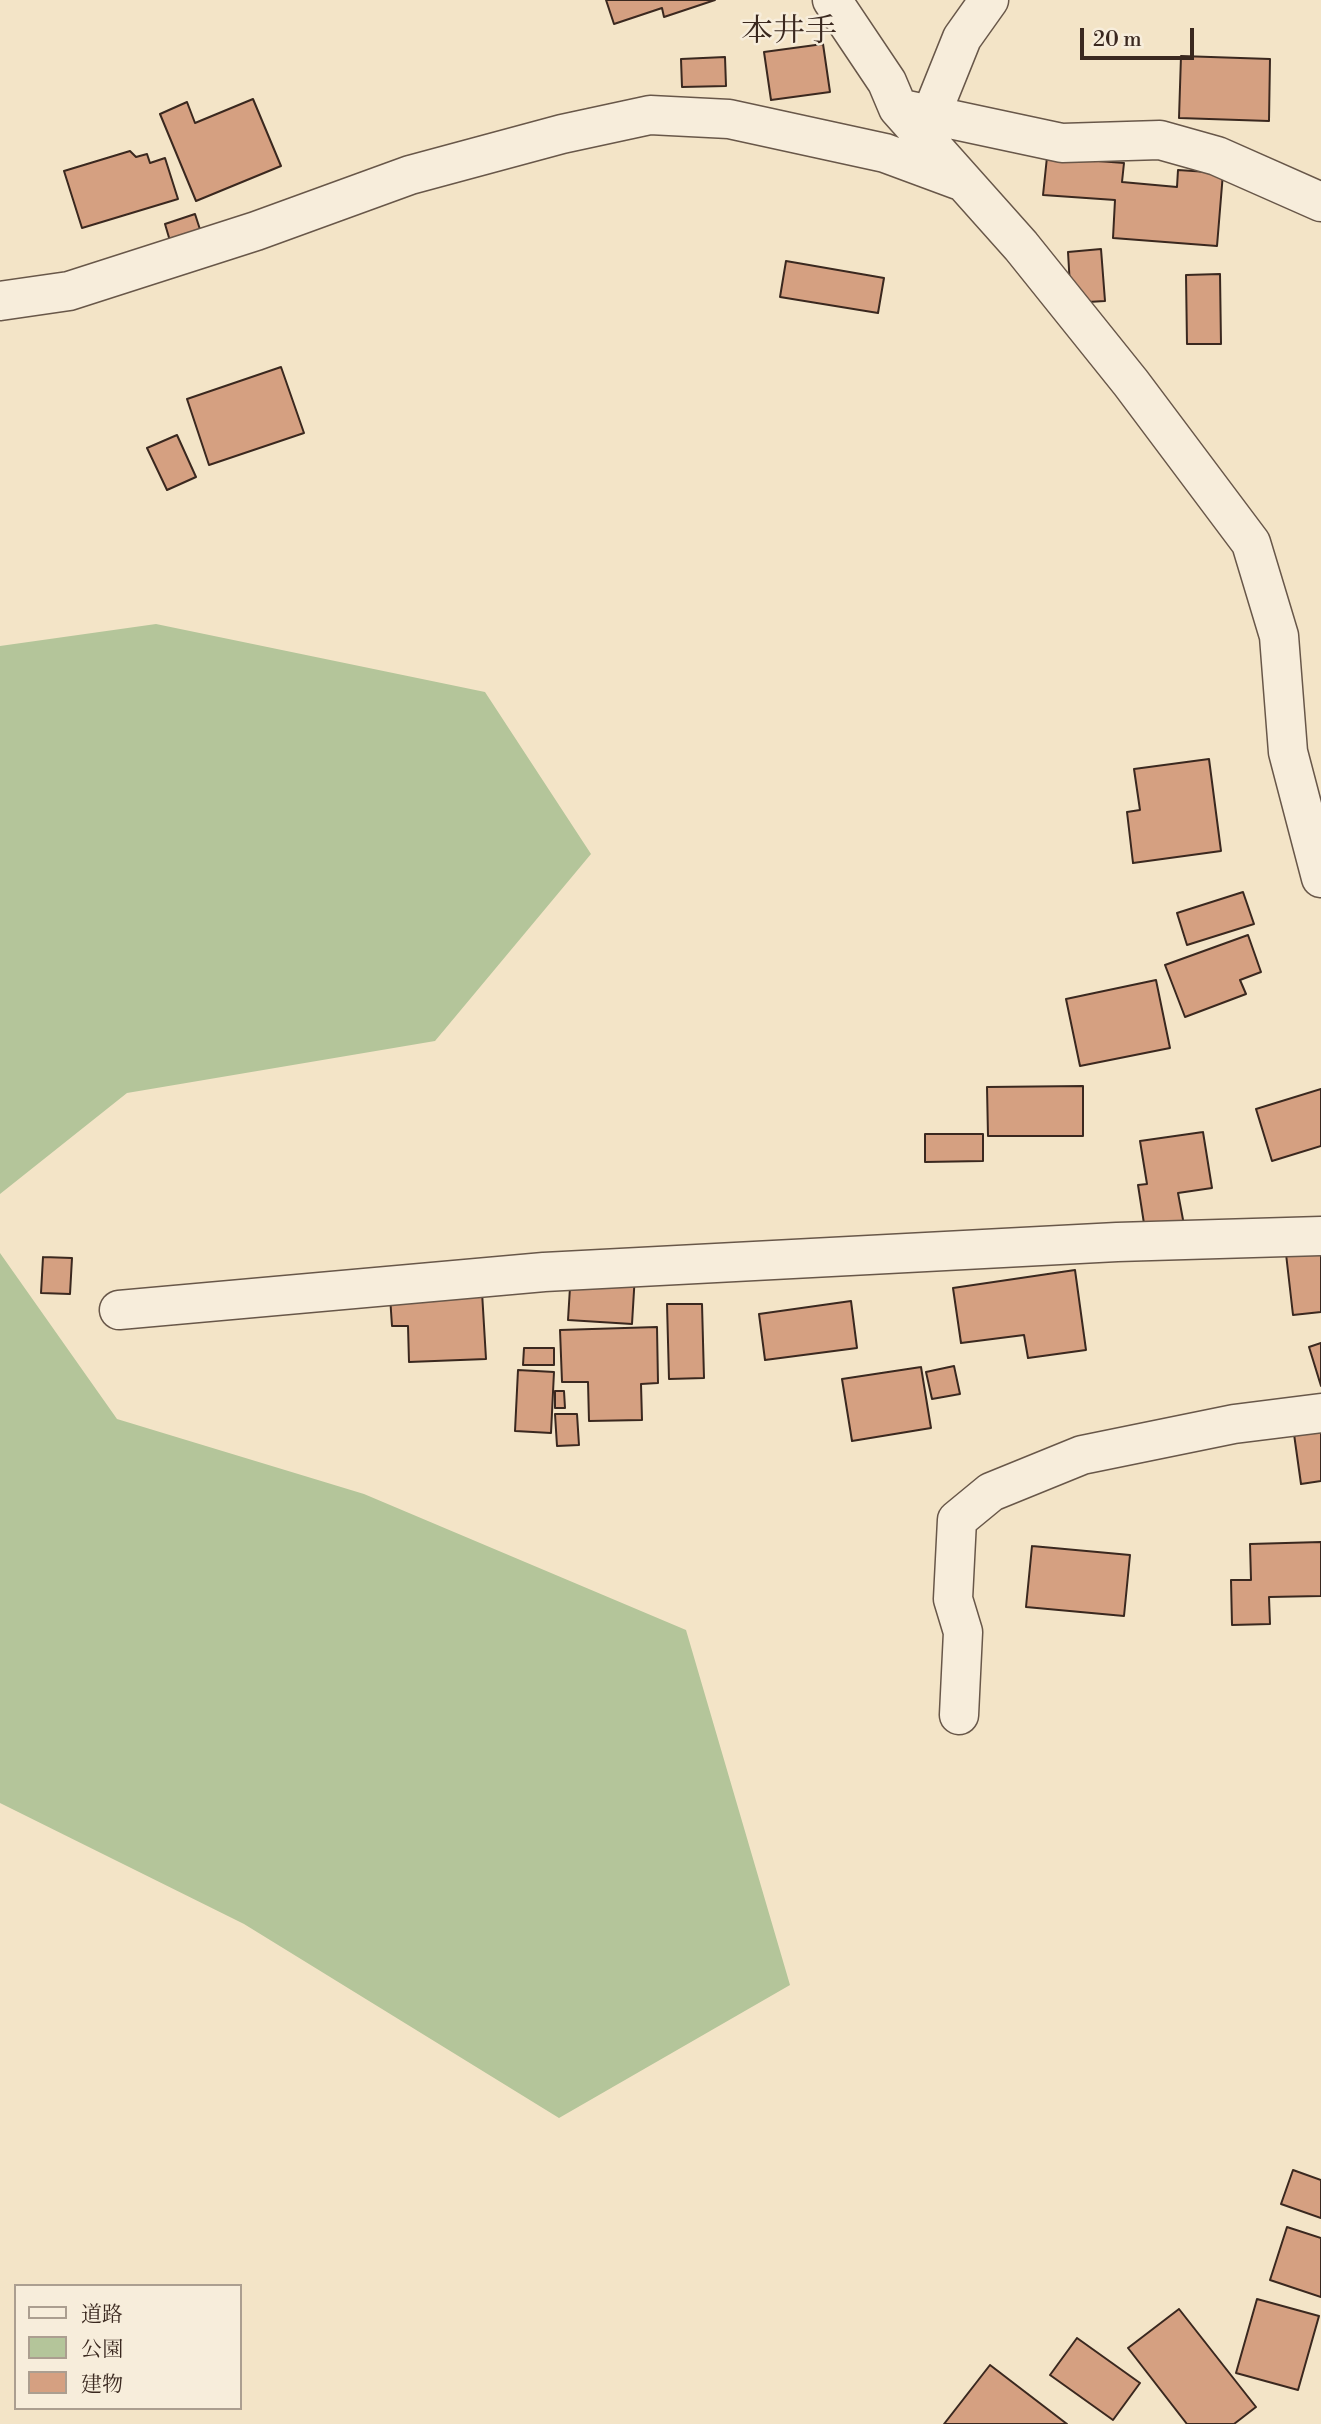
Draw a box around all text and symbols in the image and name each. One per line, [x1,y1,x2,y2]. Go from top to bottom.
district label: 本井手 [741,14,837,52]
scale bar [1083,14,1197,58]
text: 20 m [1093,27,1142,53]
legend [14,2284,242,2410]
text: 道路 [81,2302,123,2328]
text: 公園 [81,2337,123,2363]
text: 建物 [81,2372,123,2398]

